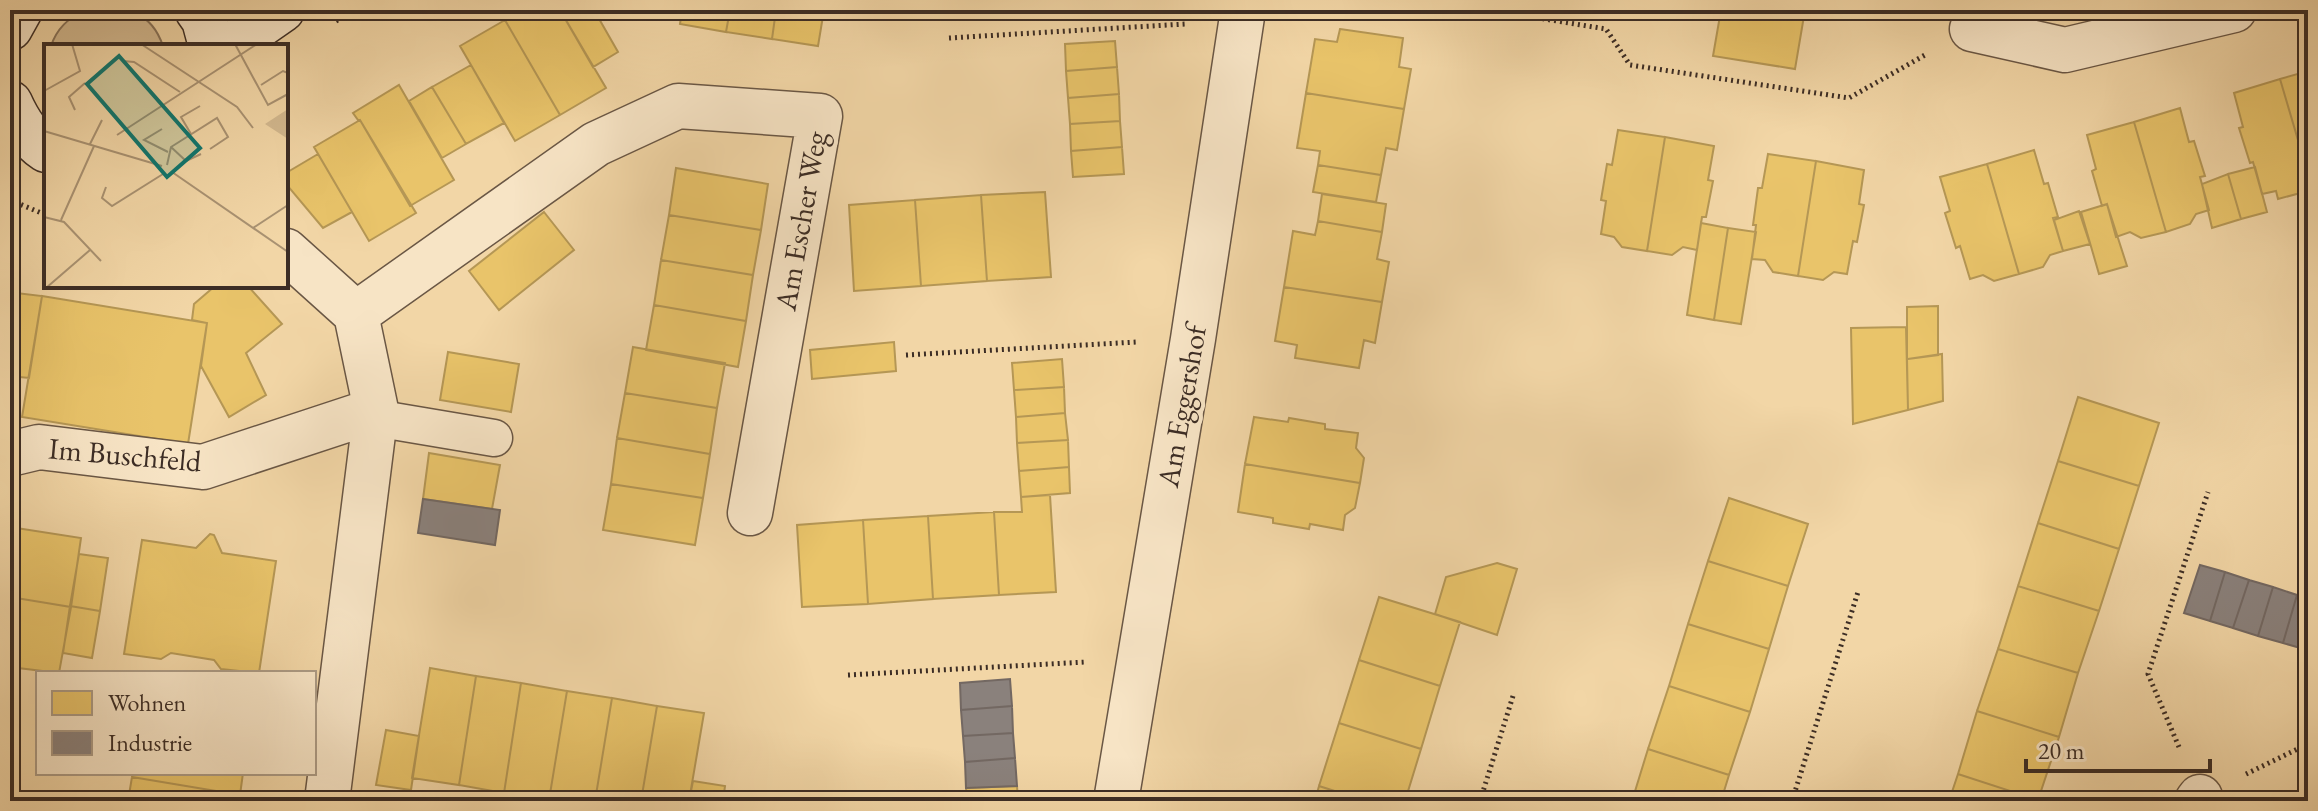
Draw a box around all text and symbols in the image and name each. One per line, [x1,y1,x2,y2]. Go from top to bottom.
inset map [44,44,288,288]
street label: Am Escher Weg [765,127,836,315]
street label: Am Eggershof [1148,318,1216,491]
street label: Im Buschfeld [47,428,204,481]
legend [36,671,316,775]
text: Wohnen [108,687,186,718]
scale bar [2026,723,2210,773]
text: Industrie [108,727,192,758]
text: 20 m [2038,735,2085,766]

